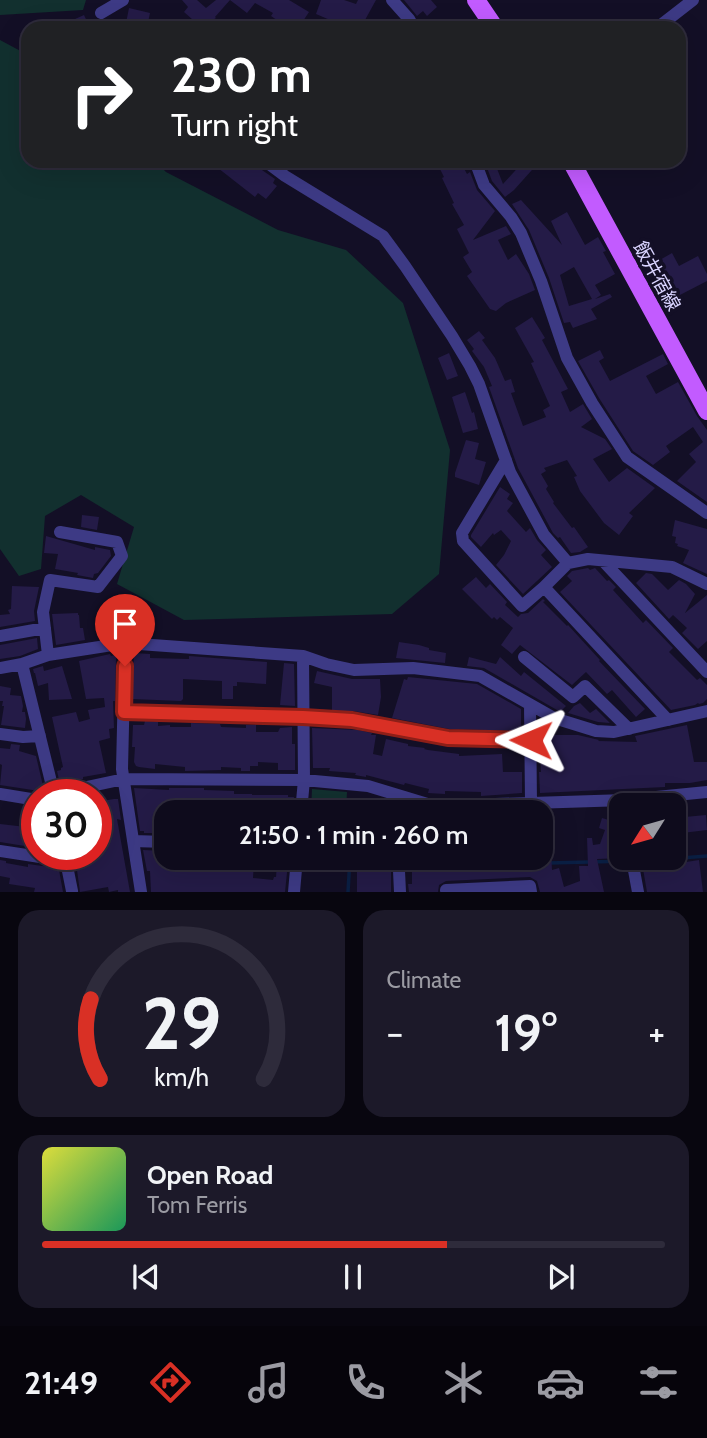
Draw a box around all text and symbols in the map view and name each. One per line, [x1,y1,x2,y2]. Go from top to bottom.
text: 230 m [171,45,312,104]
icon: right [56,49,147,140]
text: Turn right [171,105,298,144]
street label: 飯井宿線 [629,237,685,315]
pin [95,594,155,666]
icon: arrive [106,605,144,643]
position arrow [494,703,568,777]
speed limit sign: 30 [21,779,112,870]
north arrow [609,793,686,870]
map controls [609,793,686,870]
text: 21:50 · 1 min · 260 m [239,819,468,851]
text: Climate [387,966,461,994]
text: 29 [142,980,221,1068]
text: 19° [494,1001,557,1064]
text: − [387,1009,403,1056]
text: + [648,1009,665,1056]
text: km/h [154,1062,209,1092]
text: Open Road [147,1159,273,1191]
text: Tom Ferris [147,1191,247,1219]
icon: previous [127,1258,165,1296]
icon: pause [334,1258,372,1296]
icon: next [542,1258,580,1296]
icon: directions [146,1358,195,1407]
icon: music [244,1358,293,1407]
icon: phone [341,1358,390,1407]
icon: climate [439,1358,488,1407]
icon: car [536,1358,585,1407]
icon: filters [634,1358,683,1407]
text: 21:49 [24,1363,98,1402]

